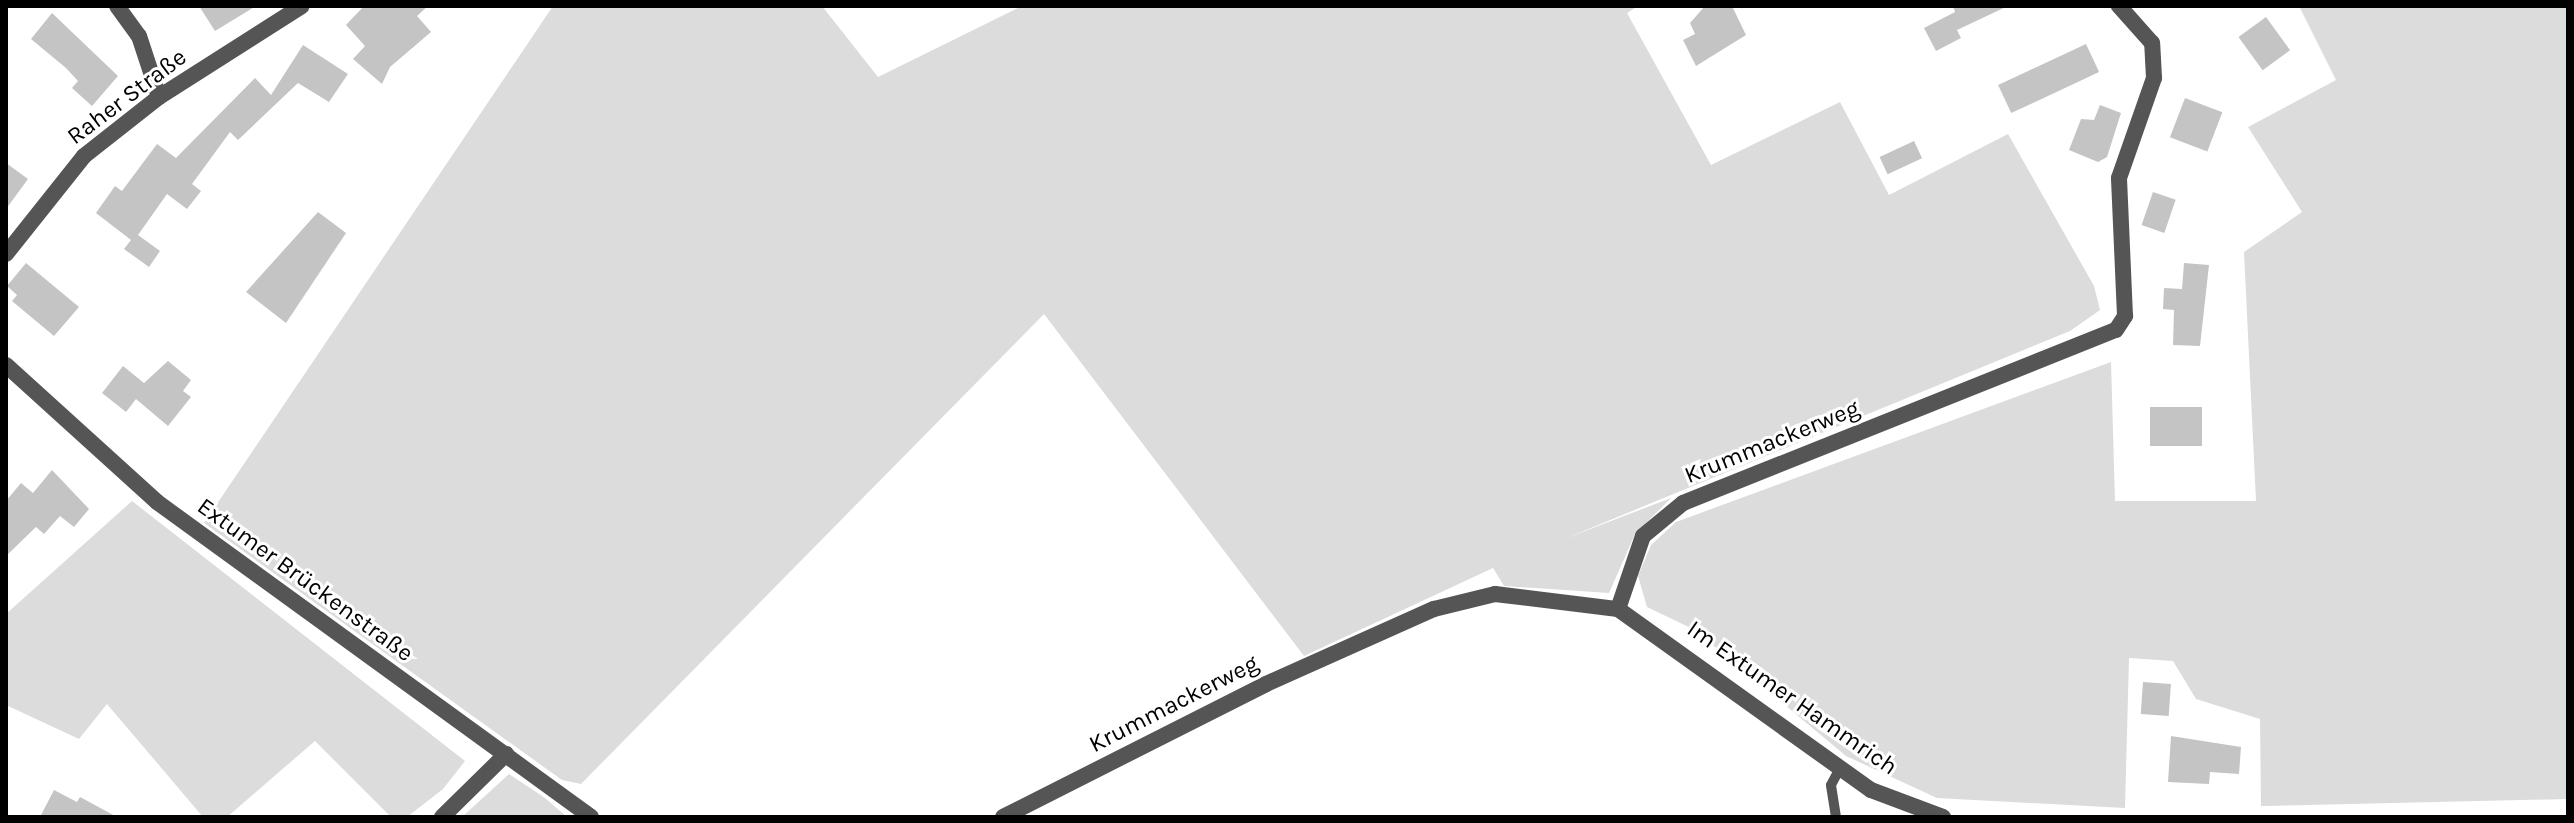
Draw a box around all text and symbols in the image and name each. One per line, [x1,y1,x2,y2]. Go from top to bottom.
street label: Raher Straße [62,43,192,151]
street label: Krummackerweg [1680,394,1864,490]
street label: Extumer Brückenstraße [191,492,419,668]
street label: Im Extumer Hammrich [1681,614,1903,782]
street label: Krummackerweg [1085,649,1263,759]

